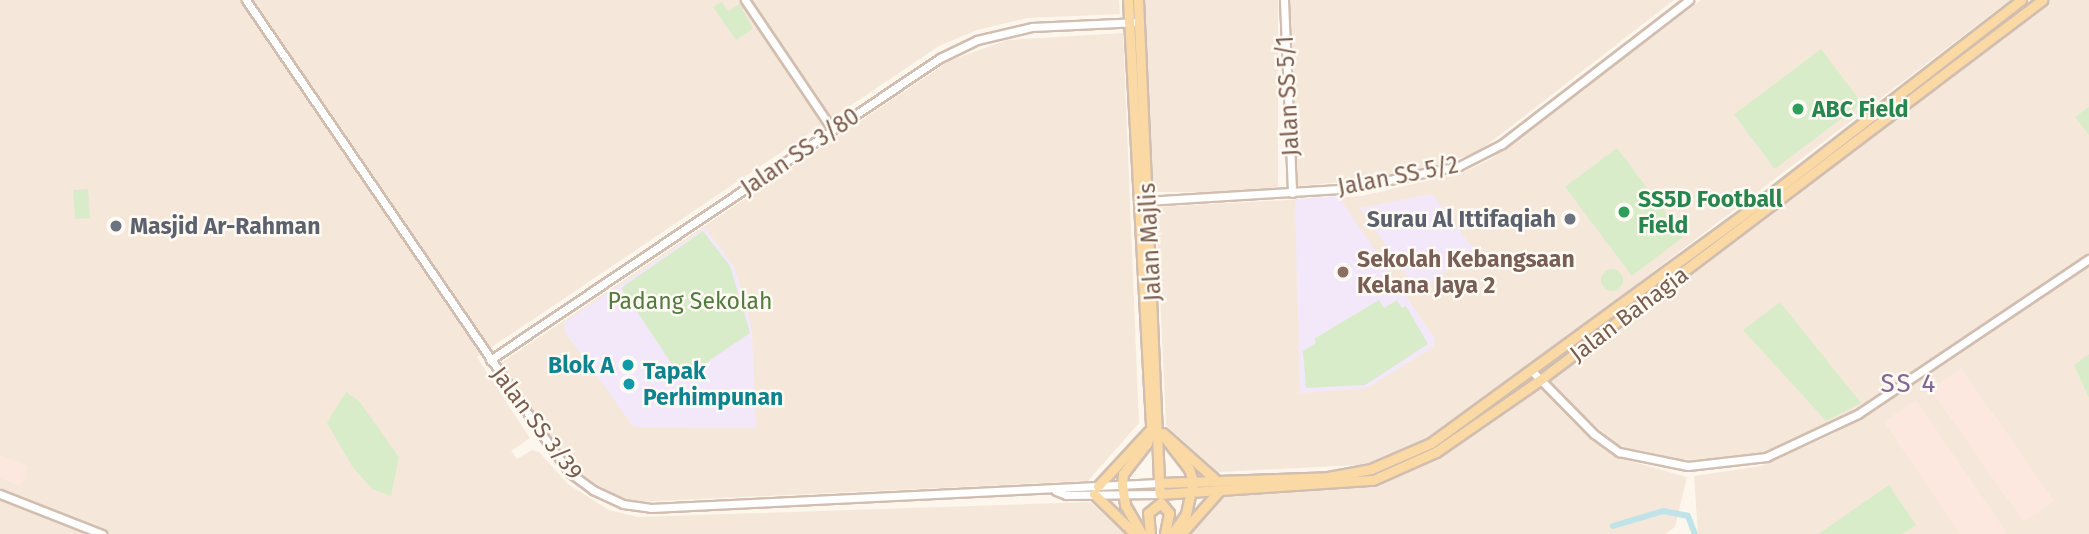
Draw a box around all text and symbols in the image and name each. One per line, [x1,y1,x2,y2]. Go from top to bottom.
street label: Jalan SS 5/1 [1271,35,1305,157]
place label: ABC Field [1812,95,1909,123]
marker: ABC Field [1790,101,1806,117]
street label: Jalan SS 3/80 [736,102,864,202]
street label: Jalan SS 5/2 [1335,151,1461,201]
street label: Jalan Majlis [1133,182,1167,302]
place label: SS5D Football Field [1638,185,1782,239]
marker: SS5D Football Field [1616,204,1632,220]
place label: Surau Al Ittifaqiah [1367,205,1556,233]
marker: Surau Al Ittifaqiah [1562,211,1578,227]
place label: Masjid Ar-Rahman [130,212,320,240]
marker: Masjid Ar-Rahman [108,218,124,234]
place label: Sekolah Kebangsaan Kelana Jaya 2 [1357,245,1575,299]
street label: Jalan Bahagia [1564,260,1694,368]
marker: Sekolah Kebangsaan Kelana Jaya 2 [1335,264,1351,280]
park label: Padang Sekolah [607,287,773,315]
place label: Blok A [548,351,614,379]
marker: Blok A [620,357,636,373]
place label: Tapak Perhimpunan [643,357,783,411]
street label: Jalan SS 3/39 [486,361,588,485]
district label: SS 4 [1881,368,1937,400]
marker: Tapak Perhimpunan [621,376,637,392]

